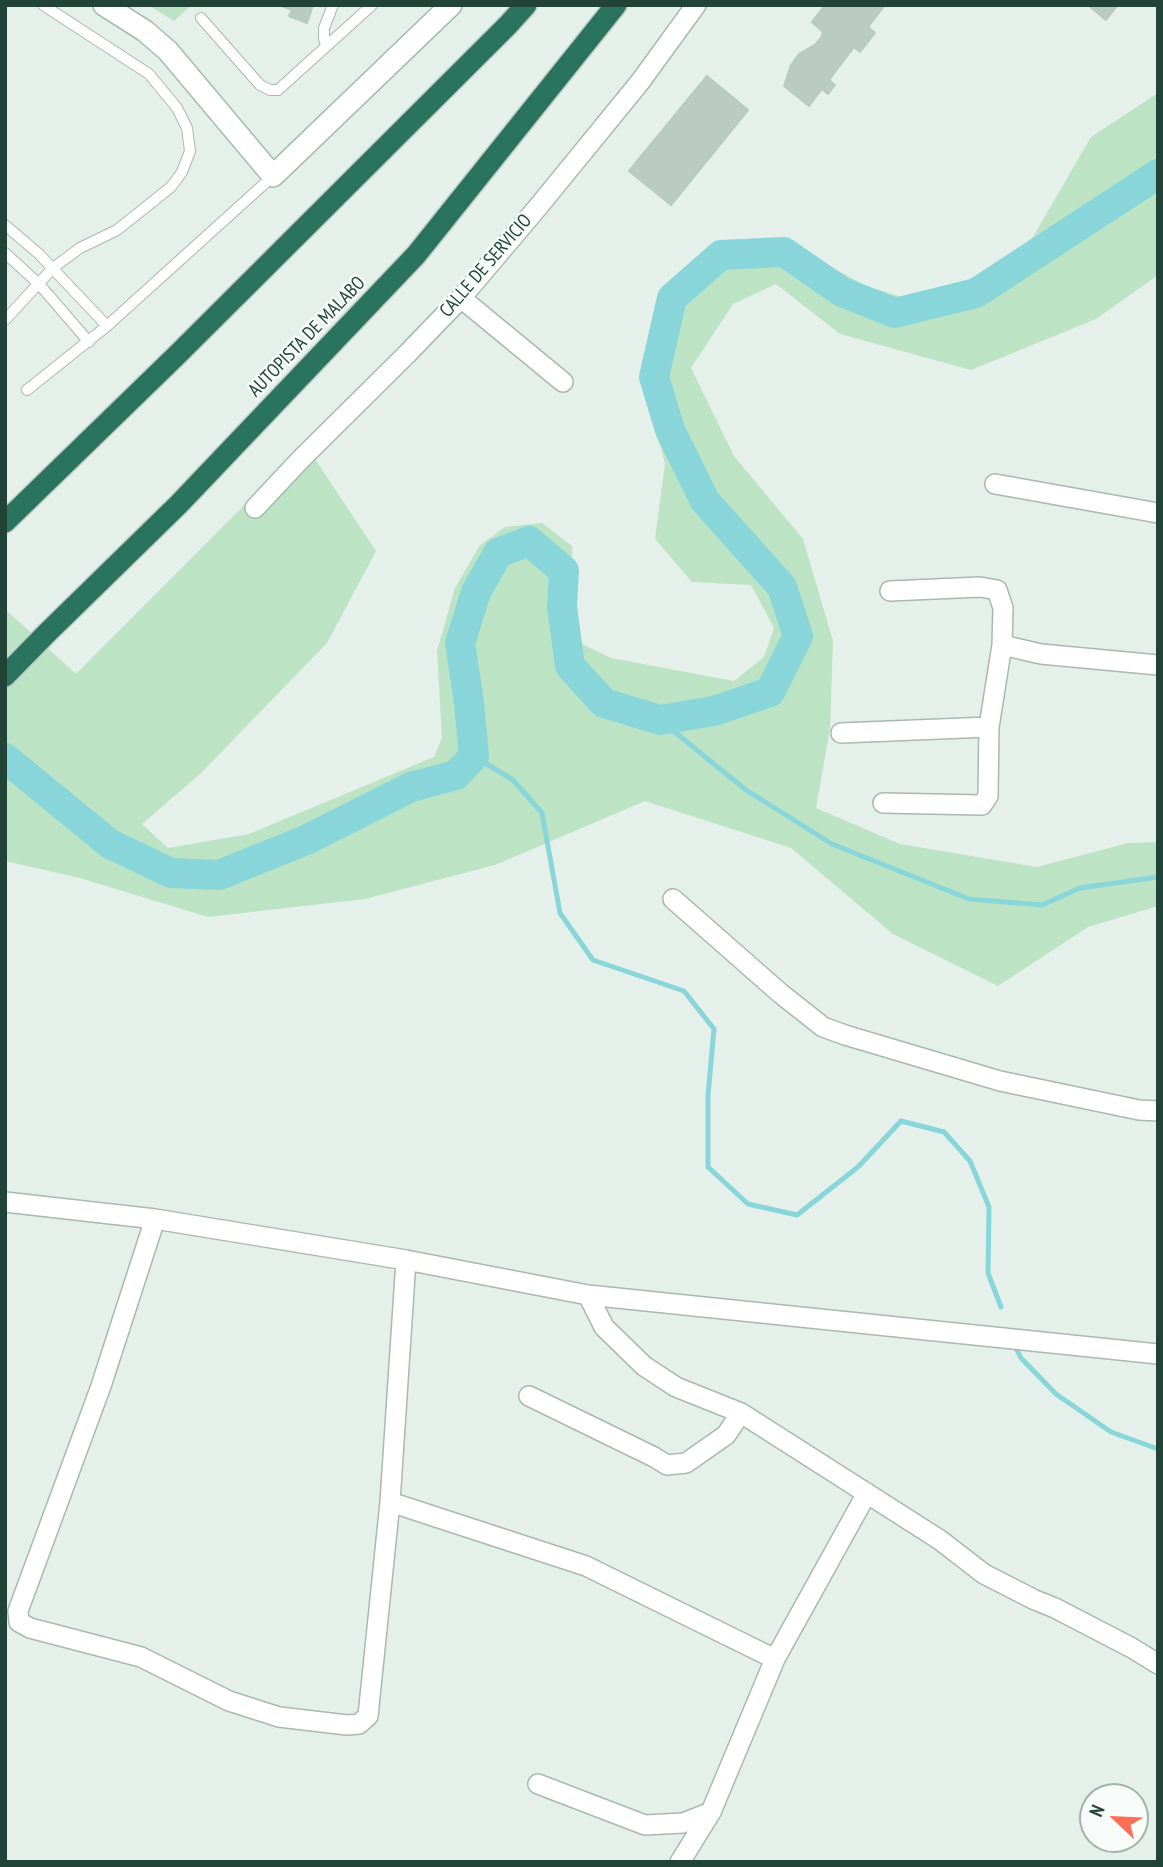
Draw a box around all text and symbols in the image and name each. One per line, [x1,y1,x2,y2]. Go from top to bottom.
street label: CALLE DE SERVICIO [435,210,537,322]
street label: AUTOPISTA DE MALABO [244,272,370,402]
north arrow [1079,1783,1149,1853]
text: N [1083,1801,1110,1820]

